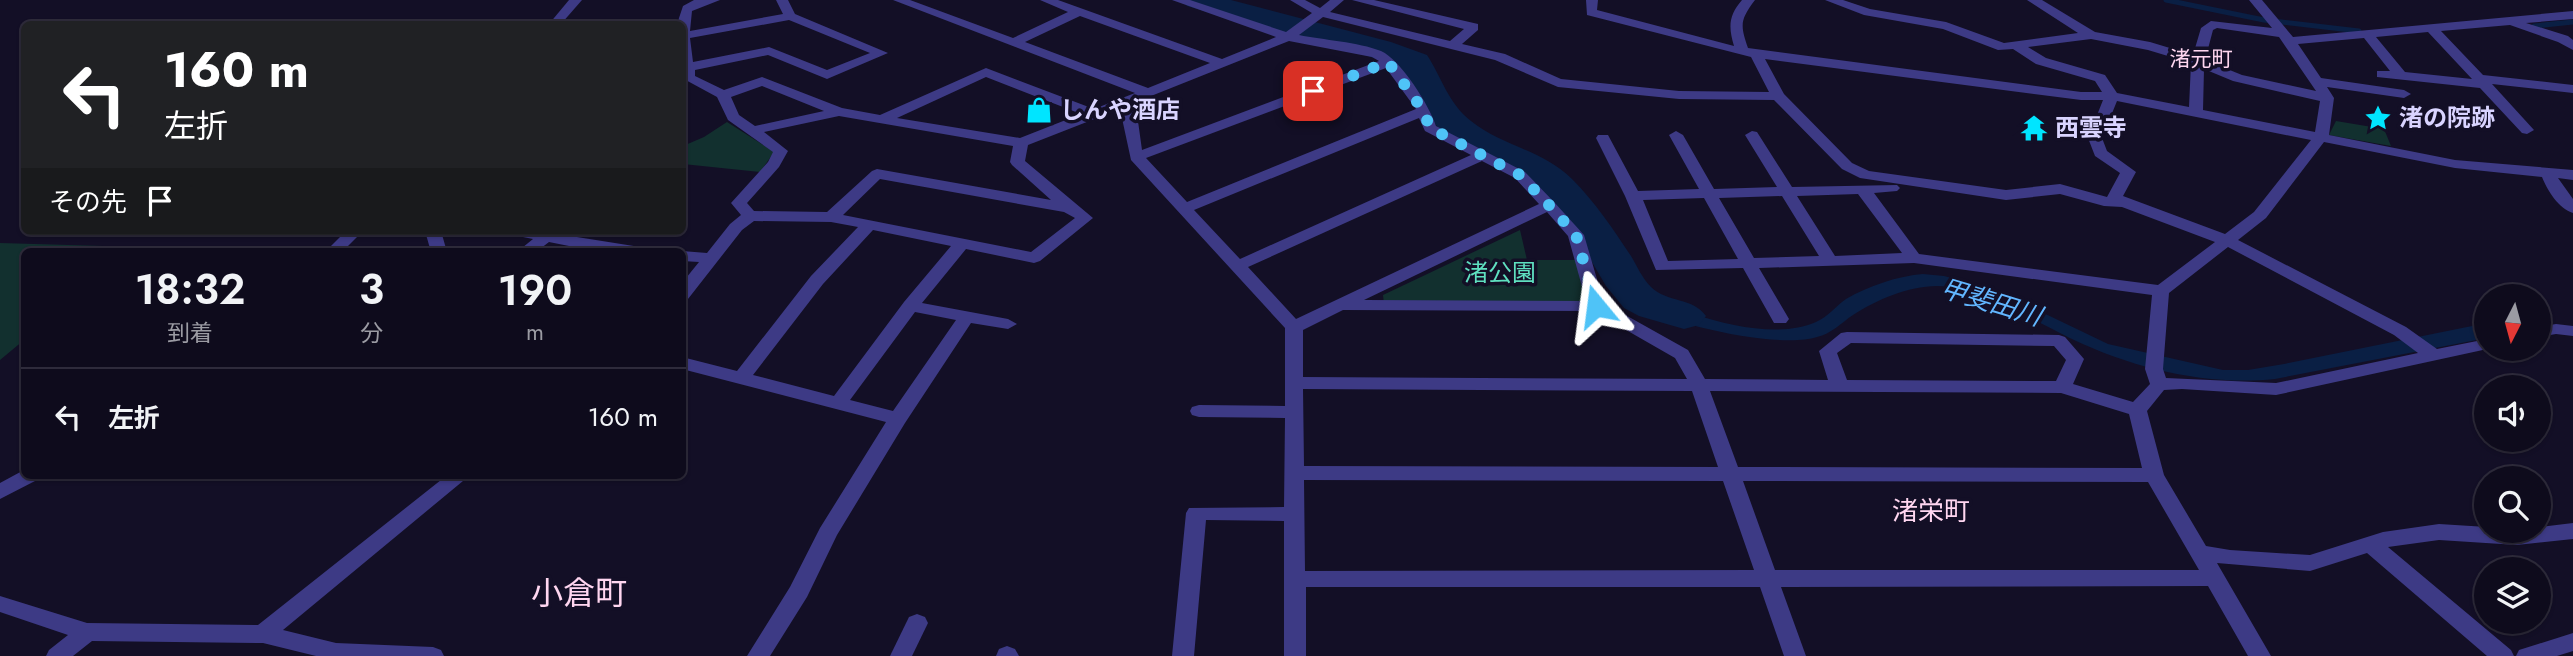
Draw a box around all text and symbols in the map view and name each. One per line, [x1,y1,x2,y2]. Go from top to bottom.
text: 160 m [164,35,309,105]
district label: 渚元町 [2170,44,2233,74]
icon: left [49,49,140,140]
pin [1283,61,1343,121]
icon: arrive [1294,72,1332,110]
place label: しんや酒店 [1060,92,1180,127]
shop icon: しんや酒店 [1024,95,1054,125]
place label: 渚の院跡 [2399,100,2495,135]
text: 左折 [164,103,228,149]
place icon: 渚の院跡 [2363,103,2393,133]
place label: 西雲寺 [2055,110,2127,145]
temple icon: 西雲寺 [2019,113,2049,143]
icon: arrive [141,182,179,220]
text: その先 [49,183,127,221]
park label: 渚公園 [1464,255,1536,290]
text: 18:32 [135,259,245,320]
text: 3 [359,259,384,320]
text: 190 [498,260,572,321]
position arrow [1559,269,1633,343]
water label: 甲斐田川 [1936,269,2049,336]
north arrow [2474,284,2552,360]
map controls [2474,284,2551,634]
text: m [526,315,544,349]
text: 到着 [167,316,213,350]
text: 分 [360,316,383,350]
button: sound [2474,375,2551,452]
icon: left [49,398,87,436]
text: 160 m [588,398,658,436]
text: 左折 [108,399,160,437]
button: search [2474,466,2551,543]
district label: 渚栄町 [1892,492,1970,530]
button: layers [2474,557,2551,634]
district label: 小倉町 [531,570,627,616]

